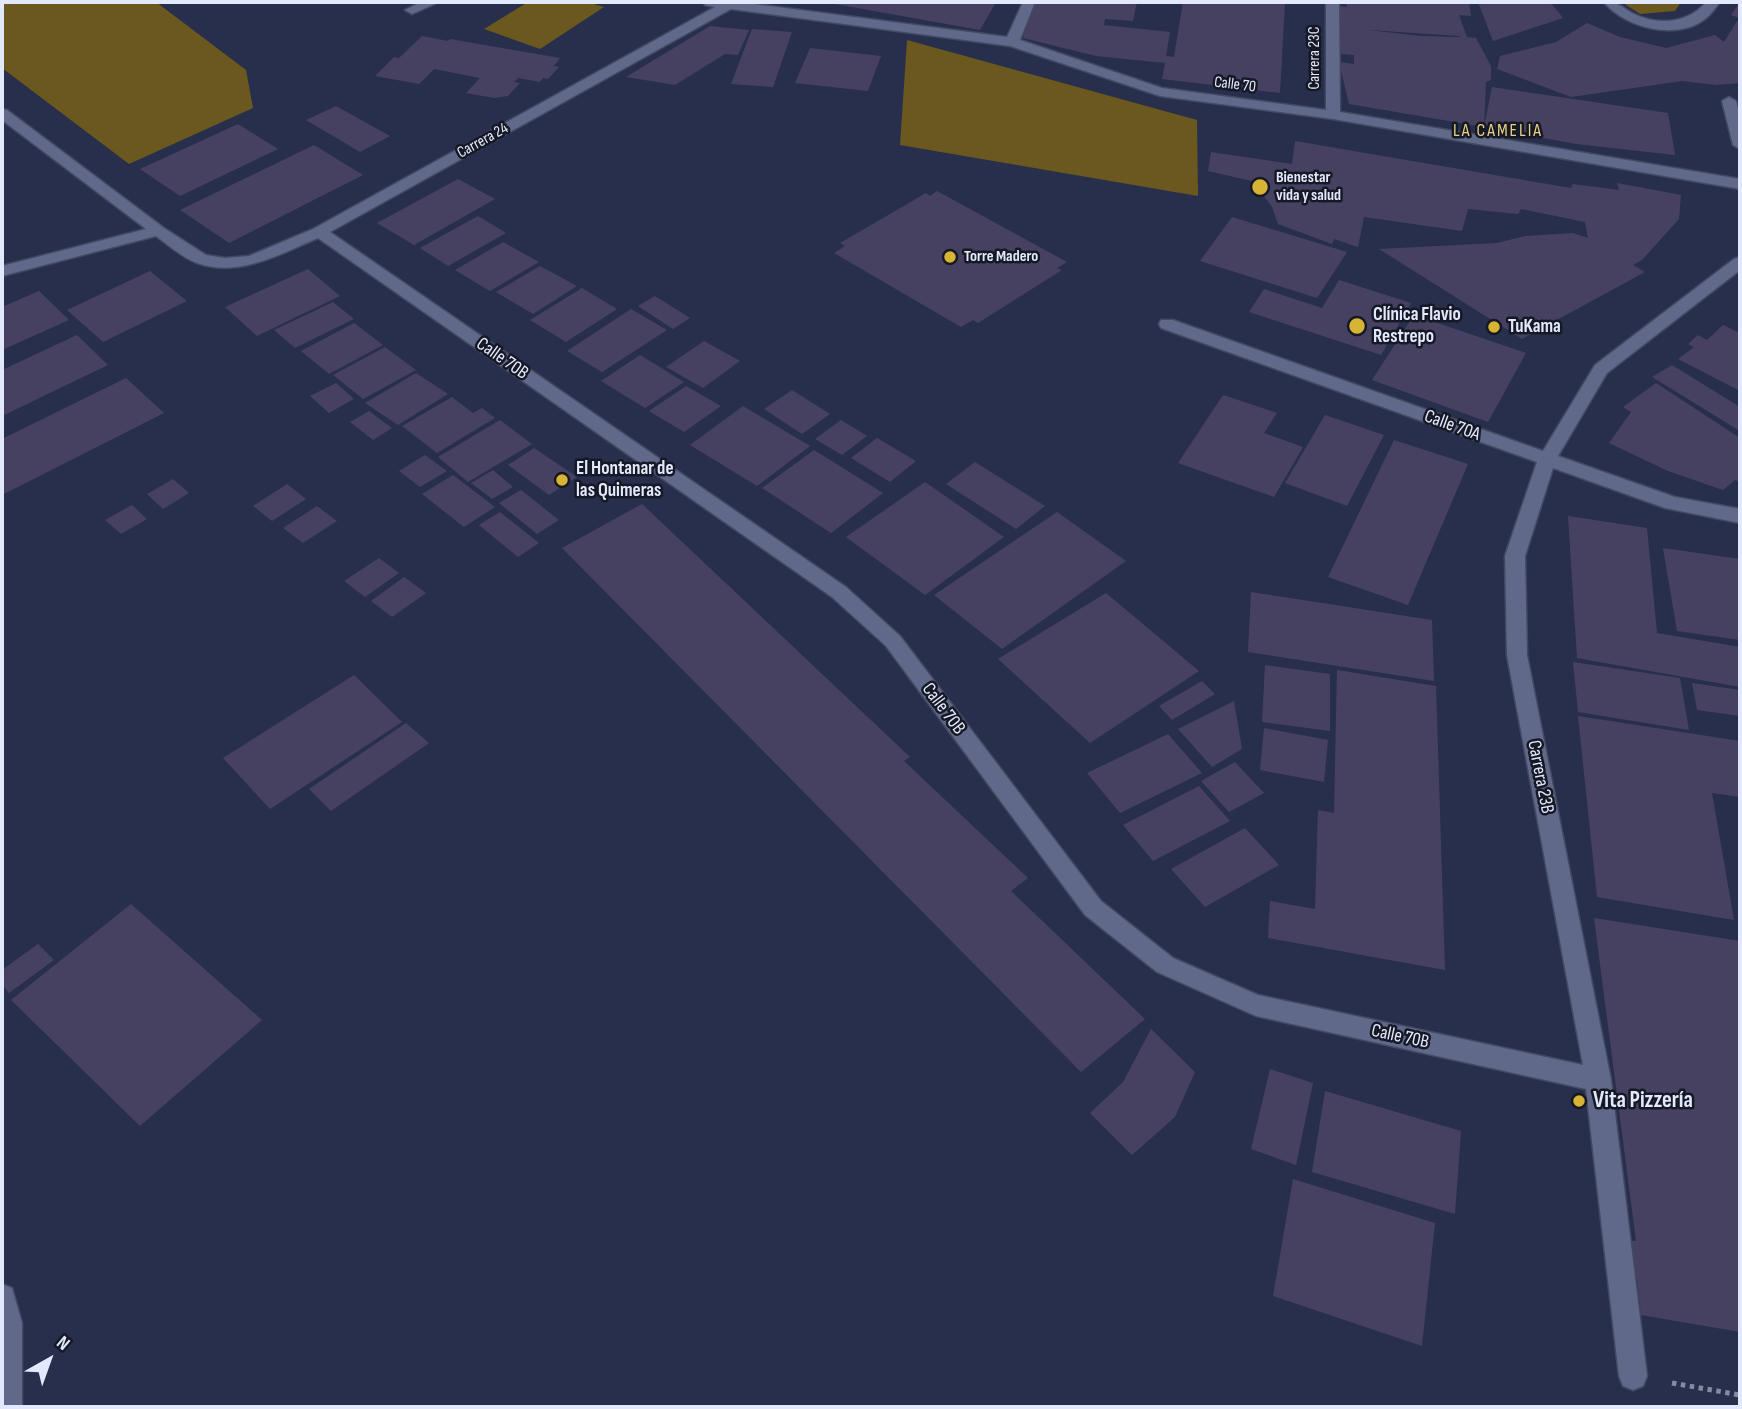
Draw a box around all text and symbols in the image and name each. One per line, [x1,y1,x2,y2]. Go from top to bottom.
street label: Carrera 23C [1305,26,1325,90]
street label: Calle 70 [1213,73,1257,97]
street label: Carrera 24 [454,119,512,163]
district label: LA CAMELIA [1454,120,1542,142]
place label: Bienestar vida y salud [1276,168,1341,206]
marker: Bienestar vida y salud [1250,177,1270,197]
place label: Torre Madero [964,247,1038,267]
marker: Torre Madero [942,249,958,265]
place label: Clínica Flavio Restrepo [1373,304,1461,348]
marker: Clínica Flavio Restrepo [1347,316,1367,336]
place label: TuKama [1508,316,1561,338]
marker: TuKama [1486,319,1502,335]
street label: Calle 70B [472,333,532,385]
street label: Calle 70A [1421,405,1483,447]
place label: El Hontanar de las Quimeras [576,458,674,502]
marker: El Hontanar de las Quimeras [554,472,570,488]
street label: Calle 70B [916,679,970,739]
street label: Carrera 23B [1522,738,1558,816]
street label: Calle 70B [1369,1020,1431,1054]
place label: Vita Pizzería [1593,1087,1693,1115]
marker: Vita Pizzería [1571,1093,1587,1109]
north arrow [14,1325,84,1395]
text: N [52,1331,74,1356]

